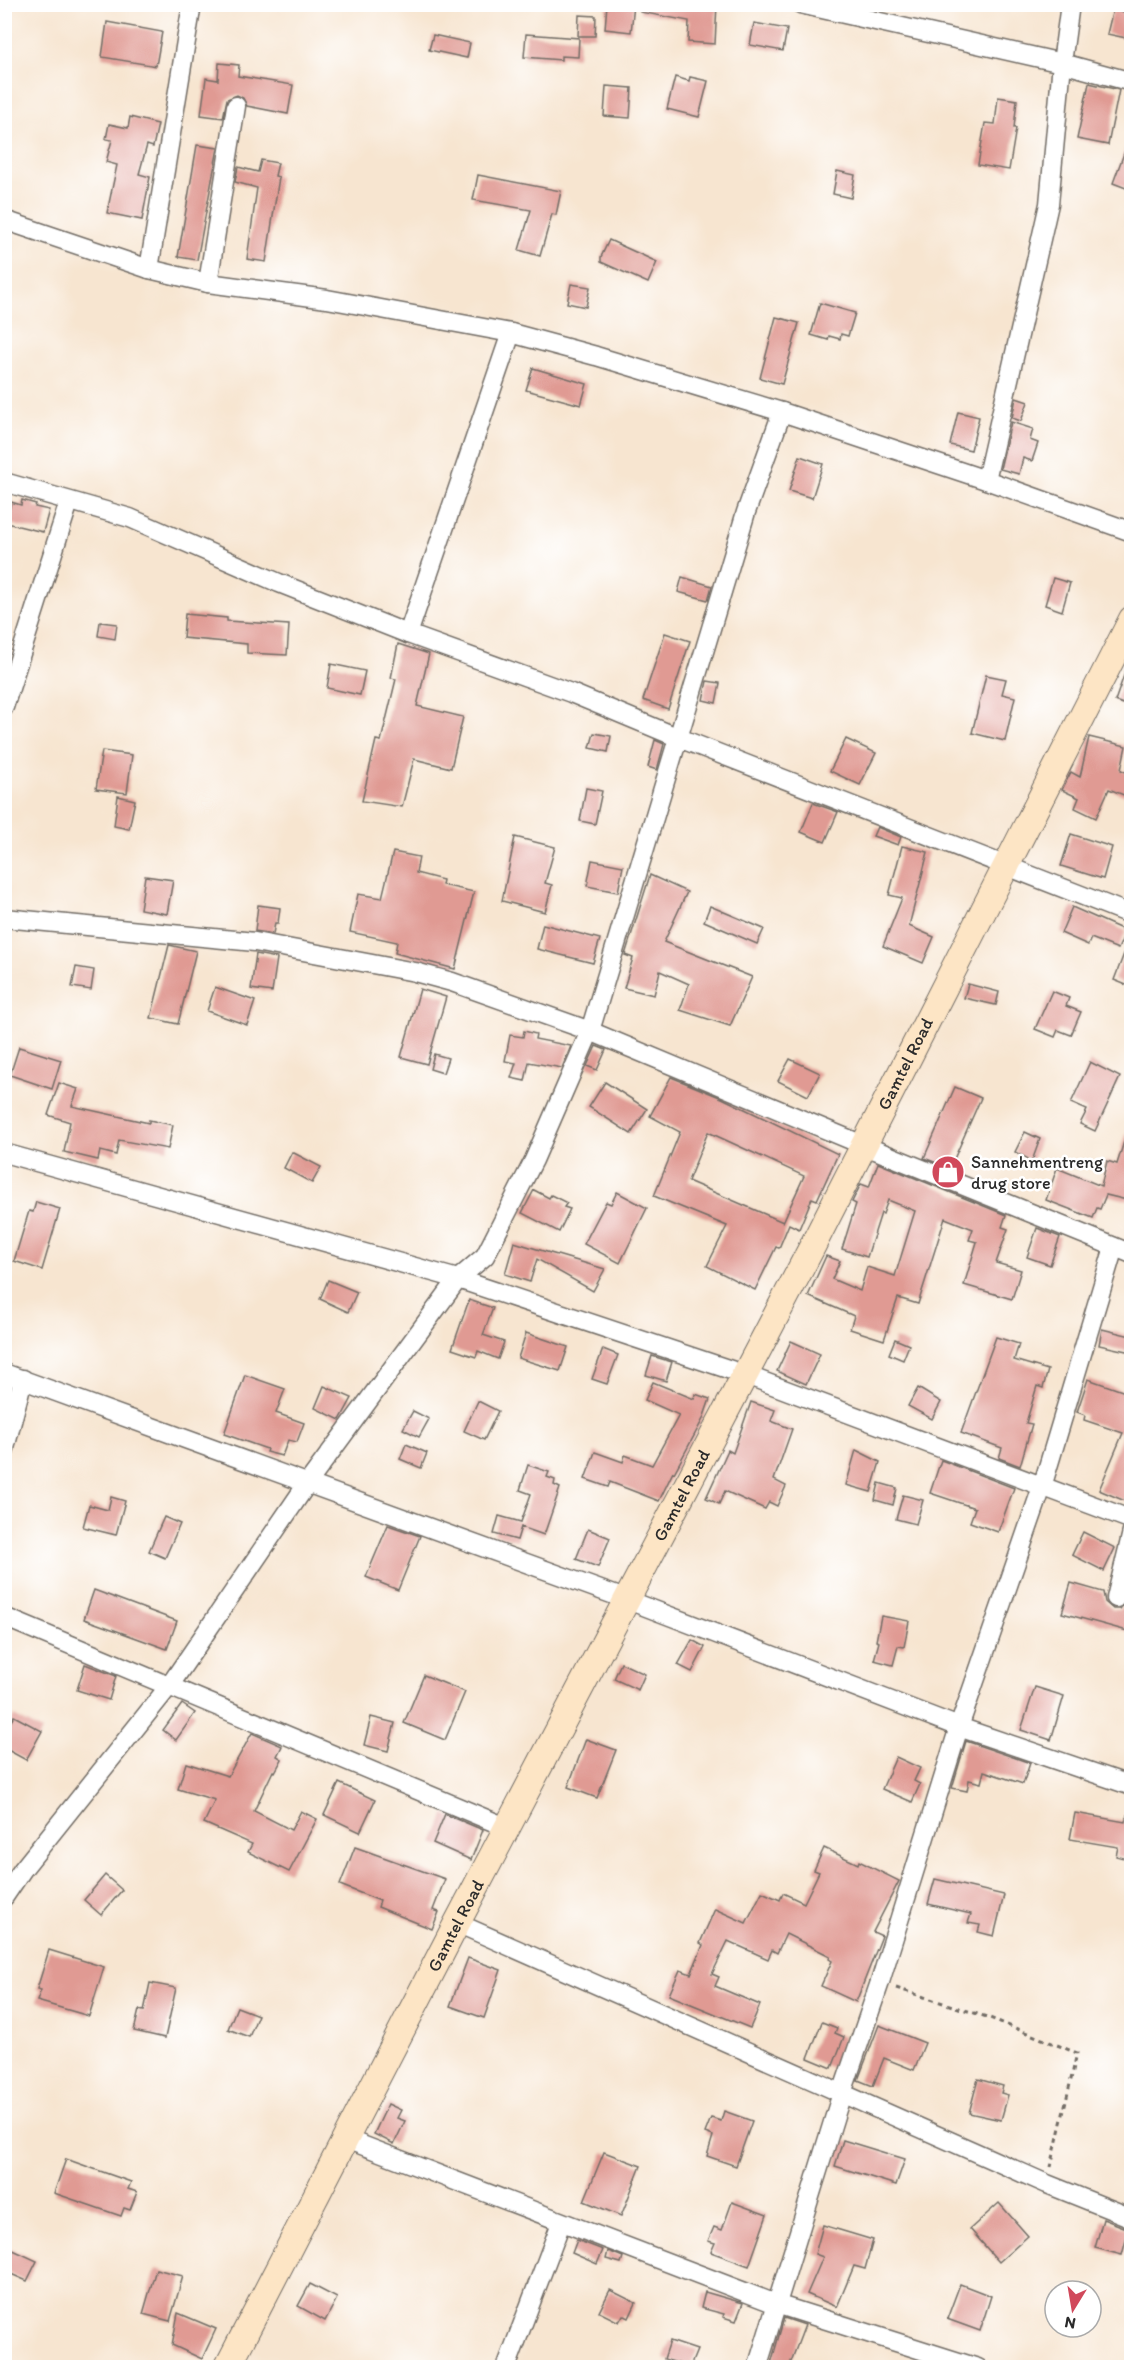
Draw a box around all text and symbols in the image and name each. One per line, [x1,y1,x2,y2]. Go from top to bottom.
street label: Gamtel Road [873,1014,938,1114]
place label: Sannehmentreng drug store [971,1151,1104,1194]
shop icon: Sannehmentreng drug store [930,1154,966,1190]
street label: Gamtel Road [648,1446,715,1545]
street label: Gamtel Road [423,1876,489,1975]
north arrow [1043,2279,1103,2339]
text: N [1063,2313,1077,2334]

